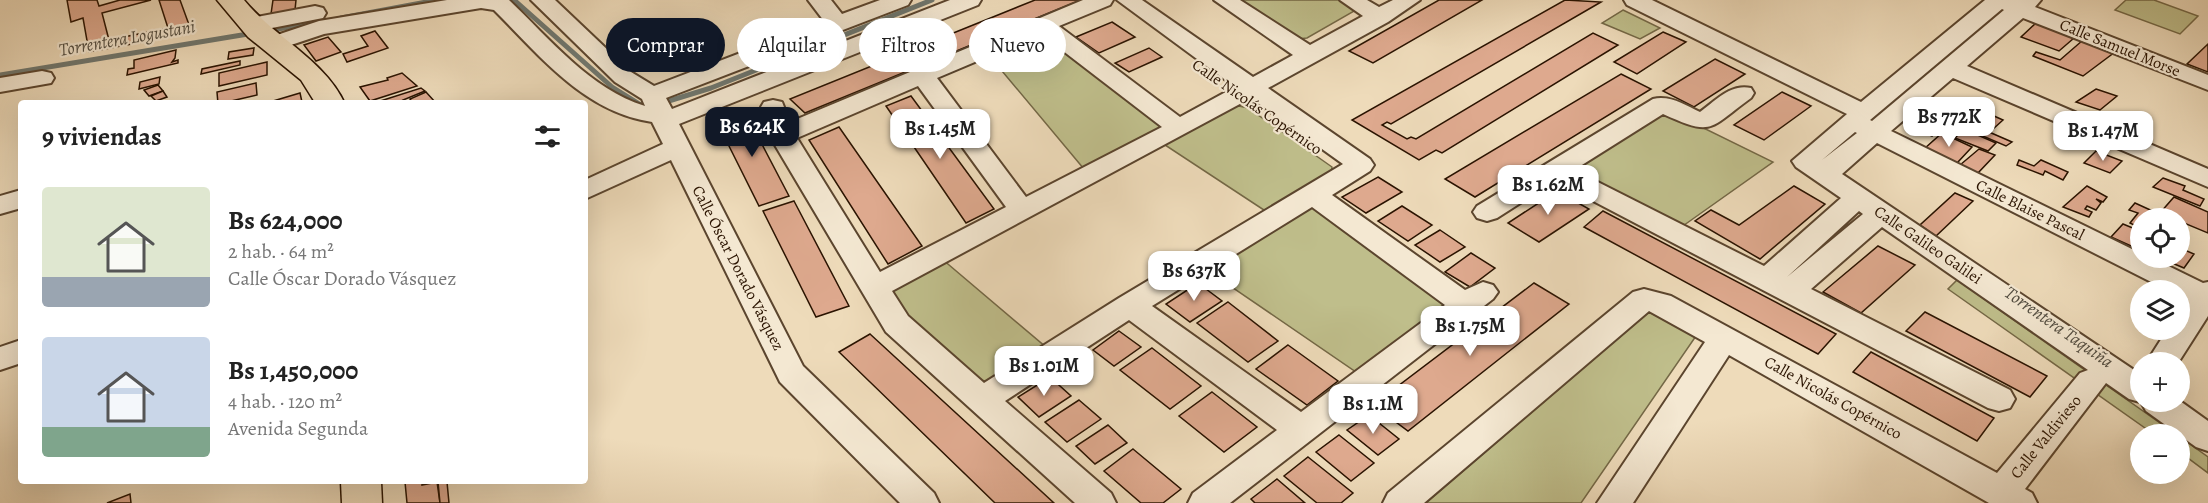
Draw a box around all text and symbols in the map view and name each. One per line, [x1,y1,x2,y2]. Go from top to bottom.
water label: Torrentera Logustani [57,14,197,62]
street label: Calle Samuel Morse [2056,14,2184,82]
chip: Comprar [606,18,725,72]
chip: Alquilar [737,18,847,72]
chip: Filtros [859,18,957,72]
chip: Nuevo [969,18,1066,72]
street label: Calle Nicolás Copérnico [1188,54,1326,160]
pin: Bs 772K [1894,97,2004,148]
text: Bs 772K [1917,103,1981,130]
pin: Bs 624K [697,107,807,158]
pin: Bs 1.45M [878,109,1002,160]
pin: Bs 1.47M [2041,111,2165,162]
text: Bs 624K [719,113,785,140]
text: Bs 1.45M [904,115,976,142]
text: Bs 1.47M [2067,117,2139,144]
text: 9 viviendas [42,119,162,154]
icon: filters [531,120,564,153]
pin: Bs 1.62M [1486,165,1610,216]
text: Bs 1.62M [1512,171,1584,198]
street label: Calle Blaise Pascal [1972,174,2088,246]
street label: Calle Óscar Dorado Vásquez [687,182,789,354]
street label: Calle Galileo Galilei [1870,201,1986,289]
text: Bs 624,000 [228,203,343,238]
map controls [2130,208,2190,484]
button: locate [2130,208,2190,268]
icon: home [90,211,162,283]
text: 2 hab. · 64 m² [228,238,334,265]
pin: Bs 637K [1139,251,1249,302]
text: Bs 637K [1162,257,1226,284]
text: Calle Óscar Dorado Vásquez [228,265,456,292]
button: layers [2130,280,2190,340]
water label: Torrentera Taquiña [2000,281,2118,373]
pin: Bs 1.75M [1408,306,1532,357]
text: Bs 1.75M [1435,312,1505,339]
pin: Bs 1.01M [982,346,1106,397]
street label: Calle Nicolás Copérnico [1760,351,1906,445]
text: Bs 1.01M [1009,352,1079,379]
button: + [2130,352,2190,412]
text: Bs 1,450,000 [228,353,358,388]
icon: home [90,361,162,433]
pin: Bs 1.1M [1318,384,1428,435]
text: 4 hab. · 120 m² [228,388,342,415]
text: Bs 1.1M [1343,390,1403,417]
street label: Calle Valdivieso [2005,391,2087,483]
text: Avenida Segunda [228,415,368,442]
button: − [2130,424,2190,484]

